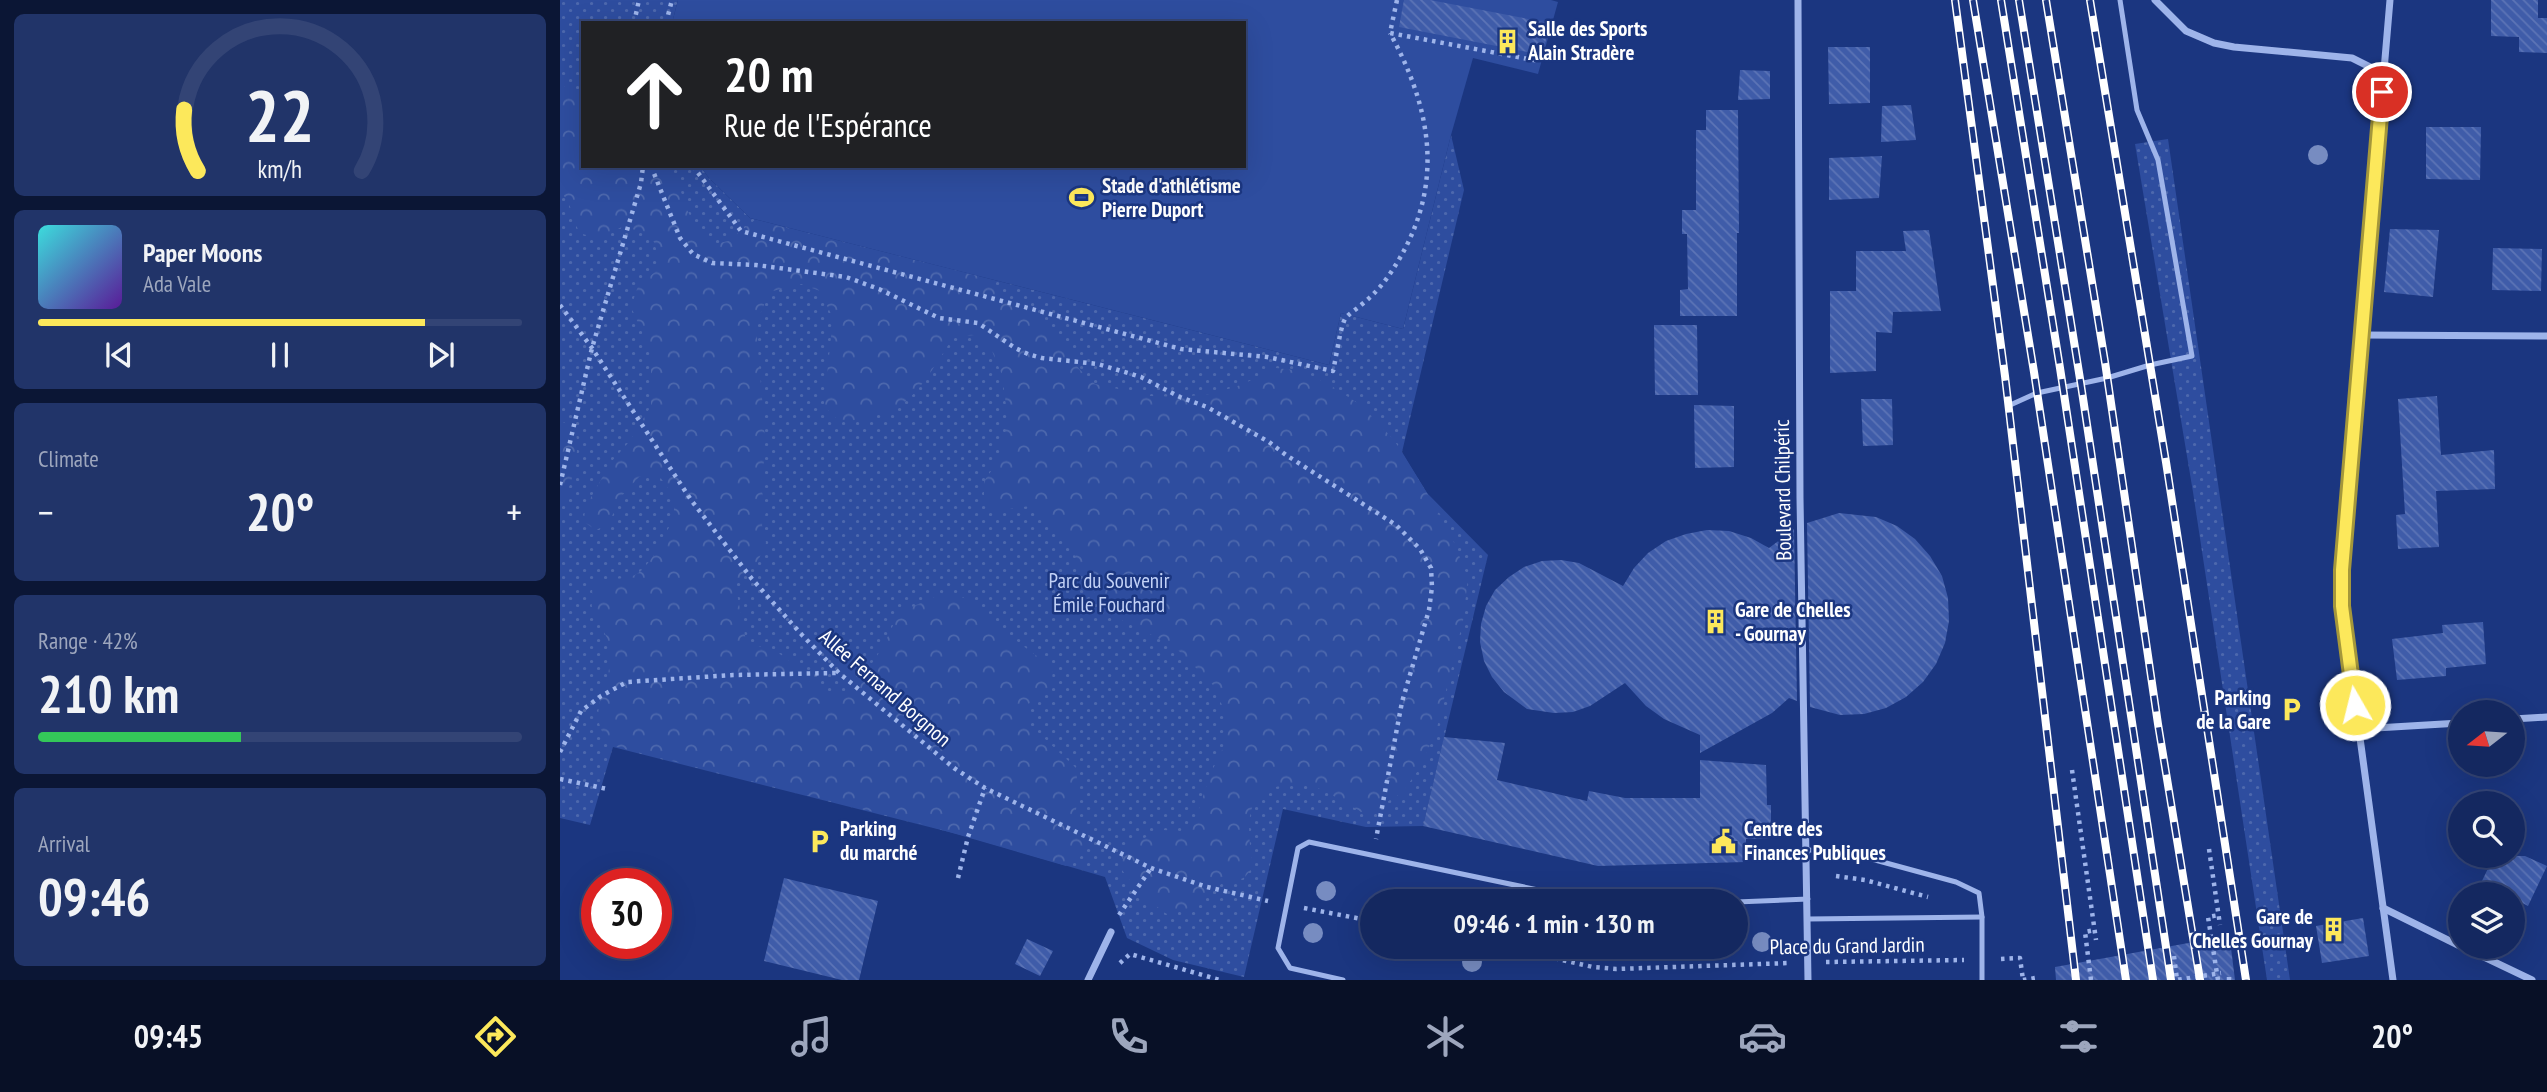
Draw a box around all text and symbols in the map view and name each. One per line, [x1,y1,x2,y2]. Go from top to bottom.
place label: Salle des Sports Alain Stradère [1527,15,1647,66]
building icon: Salle des Sports Alain Stradère [1494,27,1522,55]
text: 20 m [724,42,813,106]
icon: ahead [609,49,700,140]
pin [2352,62,2412,122]
text: 22 [245,67,315,161]
icon: arrive [2363,73,2401,111]
text: Rue de l'Espérance [724,104,932,146]
text: km/h [258,153,302,185]
place label: Stade d'athlétisme Pierre Duport [1102,172,1241,223]
sports icon: Stade d'athlétisme Pierre Duport [1068,184,1096,212]
text: Paper Moons [143,236,262,269]
text: Ada Vale [143,269,211,298]
icon: previous [100,336,138,374]
icon: pause [261,336,299,374]
icon: next [422,336,460,374]
street label: Boulevard Chilpéric [1768,419,1797,561]
text: Climate [38,444,99,473]
text: 20° [246,478,314,545]
text: − [38,487,54,536]
text: + [506,487,522,536]
park label: Parc du Souvenir Émile Fouchard [1049,567,1170,618]
place label: Gare de Chelles - Gournay [1735,596,1851,647]
building icon: Gare de Chelles - Gournay [1701,608,1729,636]
street label: Allée Fernand Borgnon [814,623,957,752]
text: Range · 42% [38,626,138,655]
text: 210 km [38,660,179,727]
position arrow [2318,668,2392,742]
place label: Parking de la Gare [2196,684,2271,735]
parking icon: Parking de la Gare [2277,696,2305,724]
north arrow [2448,700,2525,777]
map controls [2448,700,2525,959]
button: search [2448,791,2525,868]
place label: Parking du marché [840,815,918,866]
place label: Centre des Finances Publiques [1744,815,1886,866]
parking icon: Parking du marché [806,827,834,855]
public building icon: Centre des Finances Publiques [1710,827,1738,855]
text: Arrival [38,829,90,858]
text: 09:46 [38,863,150,930]
speed limit sign: 30 [581,868,672,959]
button: layers [2448,882,2525,959]
place label: Gare de Chelles Gournay [2192,903,2314,954]
text: 09:46 · 1 min · 130 m [1454,907,1654,940]
building icon: Gare de Chelles Gournay [2319,915,2347,943]
street label: Place du Grand Jardin [1769,931,1925,960]
icon: directions [471,1012,520,1061]
icon: music [787,1012,836,1061]
icon: phone [1104,1012,1153,1061]
icon: climate [1421,1012,1470,1061]
icon: car [1738,1012,1787,1061]
icon: filters [2054,1012,2103,1061]
text: 09:45 [134,1015,203,1057]
text: 20° [2371,1015,2413,1057]

